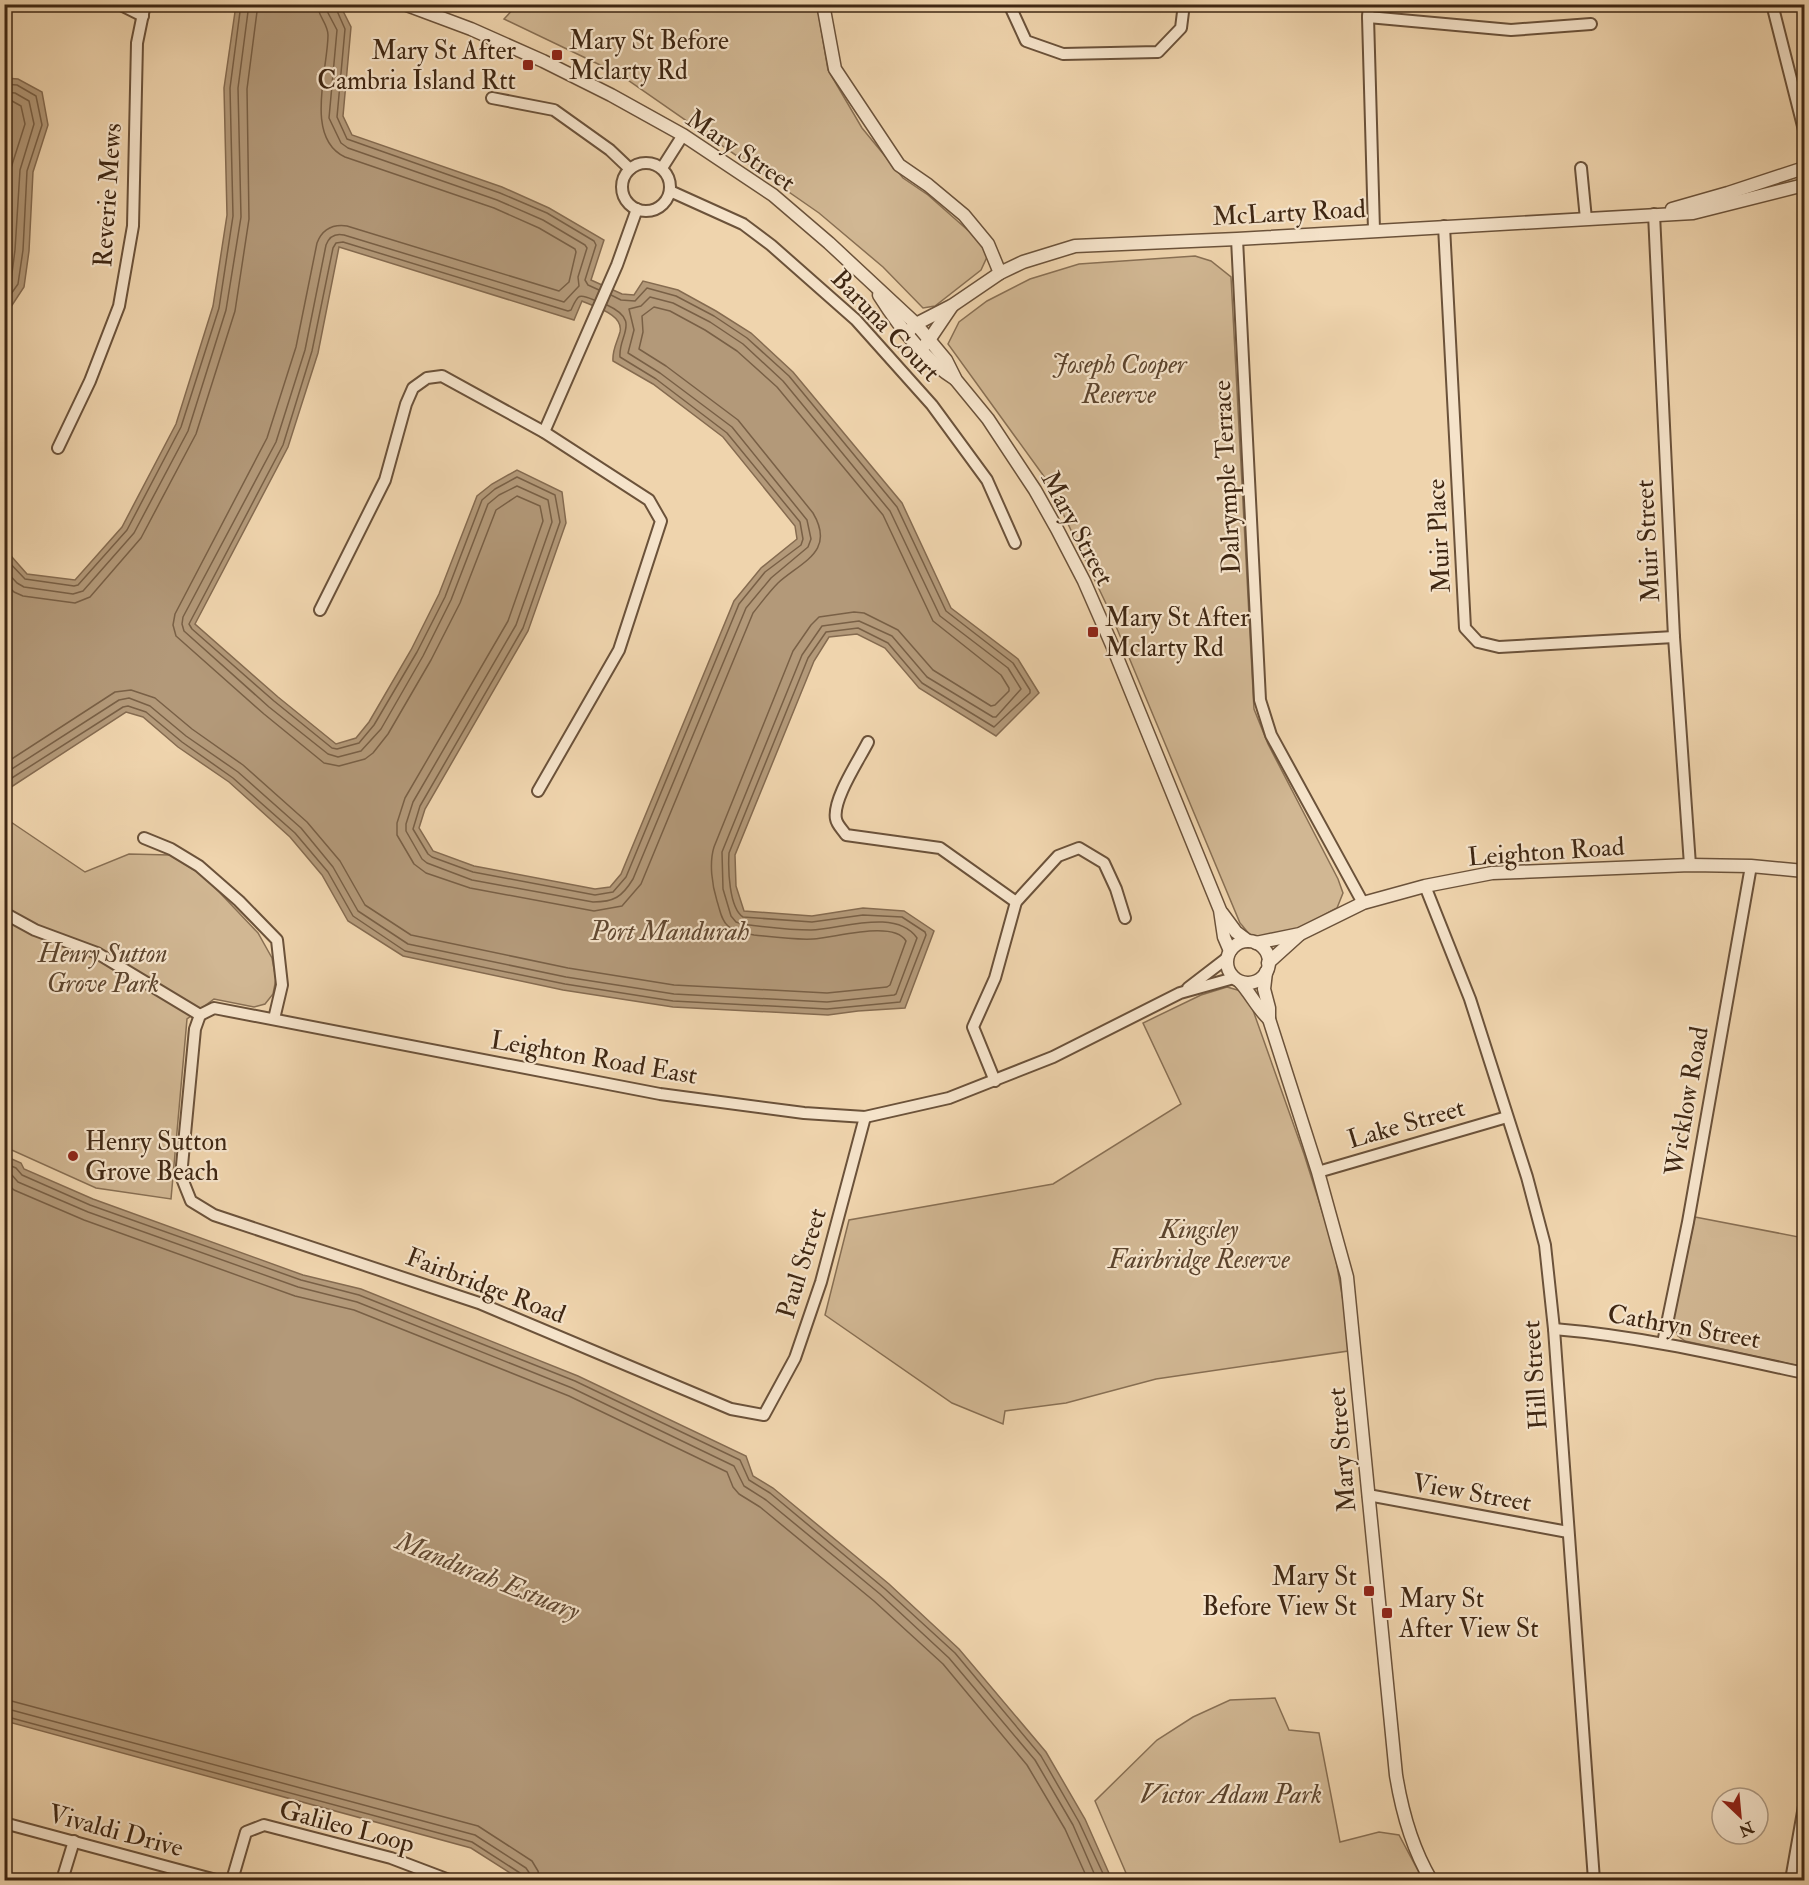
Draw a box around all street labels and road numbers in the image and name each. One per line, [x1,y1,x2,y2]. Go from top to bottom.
street label: Mary Street [680,103,801,199]
street label: Reverie Mews [87,122,129,268]
street label: McLarty Road [1211,193,1367,233]
street label: Baruna Court [824,263,947,388]
street label: Dalrymple Terrace [1206,379,1249,575]
street label: Mary Street [1034,466,1121,591]
street label: Muir Place [1420,478,1458,594]
street label: Muir Street [1629,479,1667,603]
street label: Leighton Road [1467,831,1626,873]
street label: Leighton Road East [488,1024,700,1092]
street label: Wicklow Road [1658,1024,1716,1179]
street label: Lake Street [1344,1092,1469,1156]
street label: Paul Street [770,1204,834,1322]
street label: Fairbridge Road [401,1241,570,1331]
street label: Cathryn Street [1605,1298,1763,1356]
street label: Hill Street [1515,1319,1555,1431]
street label: Mary Street [1321,1386,1363,1514]
street label: View Street [1410,1467,1534,1519]
street label: Galileo Loop [275,1794,418,1861]
street label: Vivaldi Drive [45,1798,187,1864]

